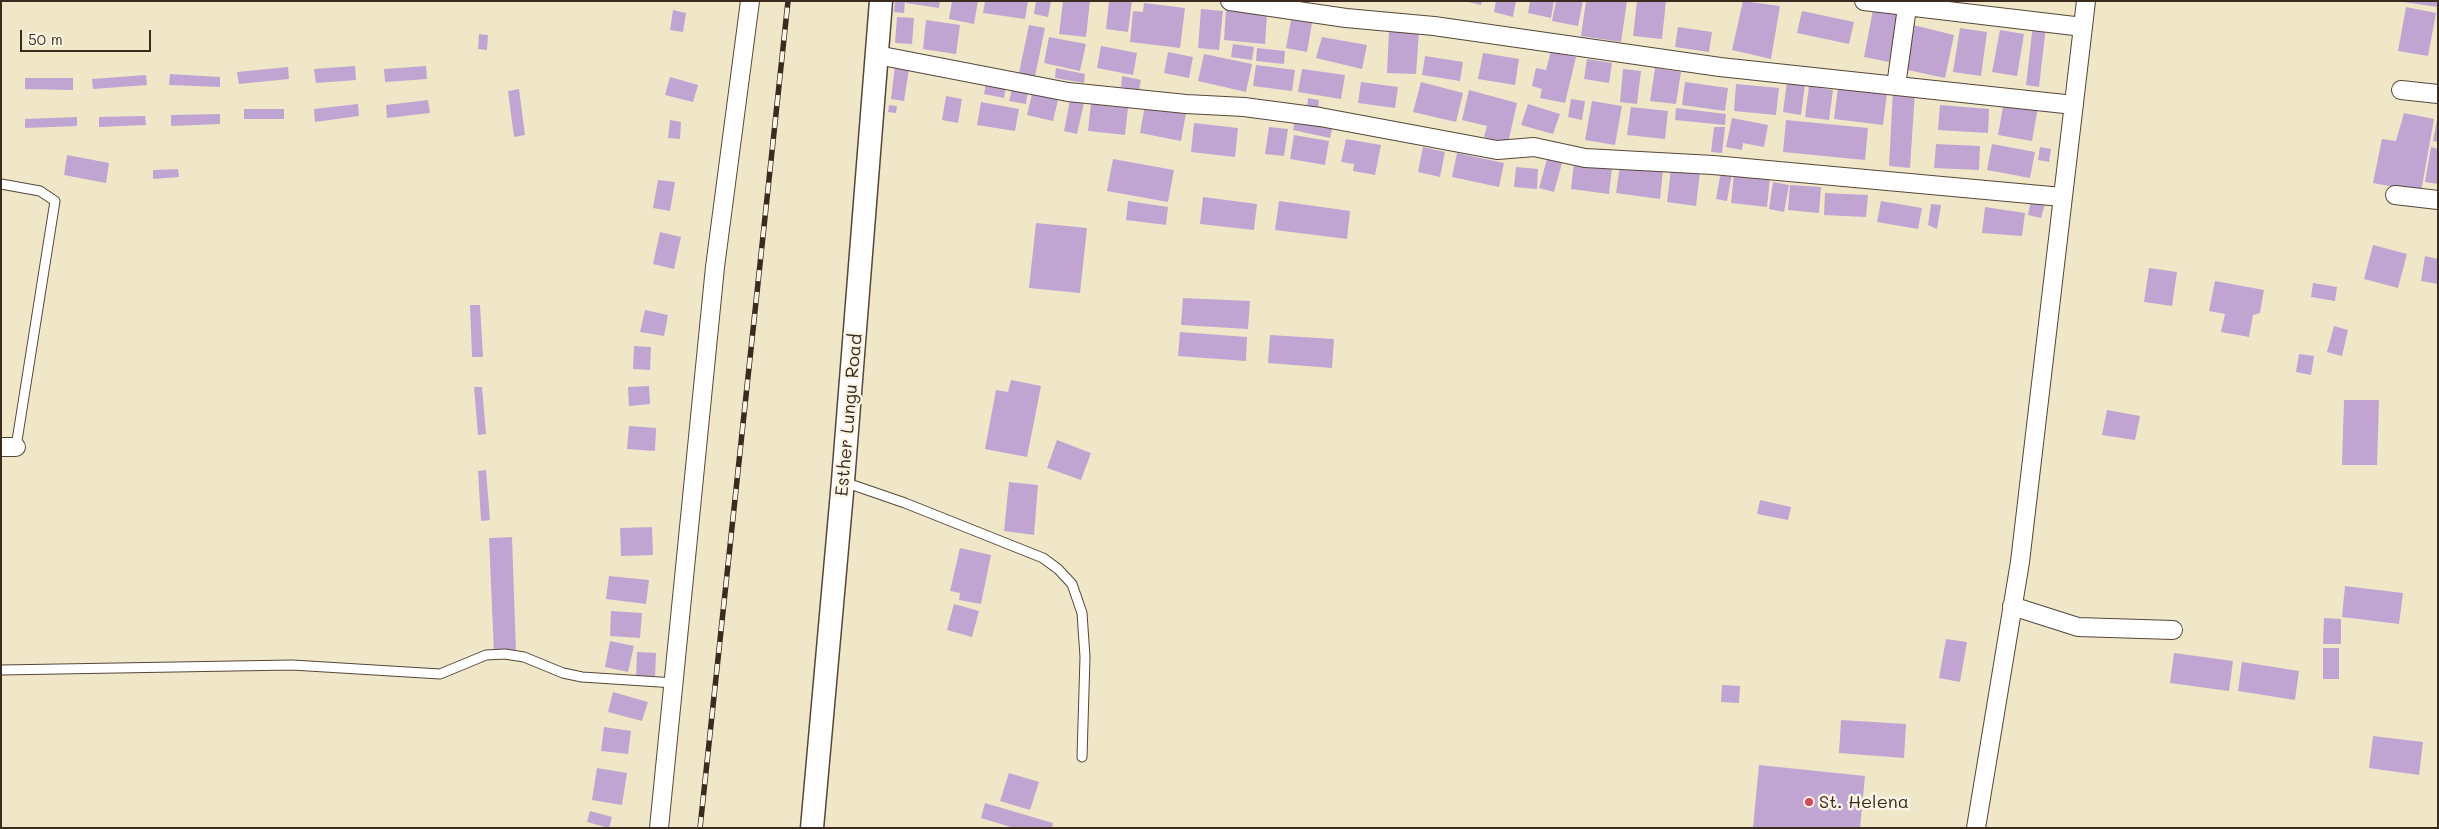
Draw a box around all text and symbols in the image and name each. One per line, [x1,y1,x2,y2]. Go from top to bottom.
scale bar [22,20,154,52]
text: 50 m [28,29,63,49]
street label: Esther Lungu Road [831,333,867,497]
place label: St. Helena [1819,791,1909,813]
marker: St. Helena [1803,796,1815,808]

